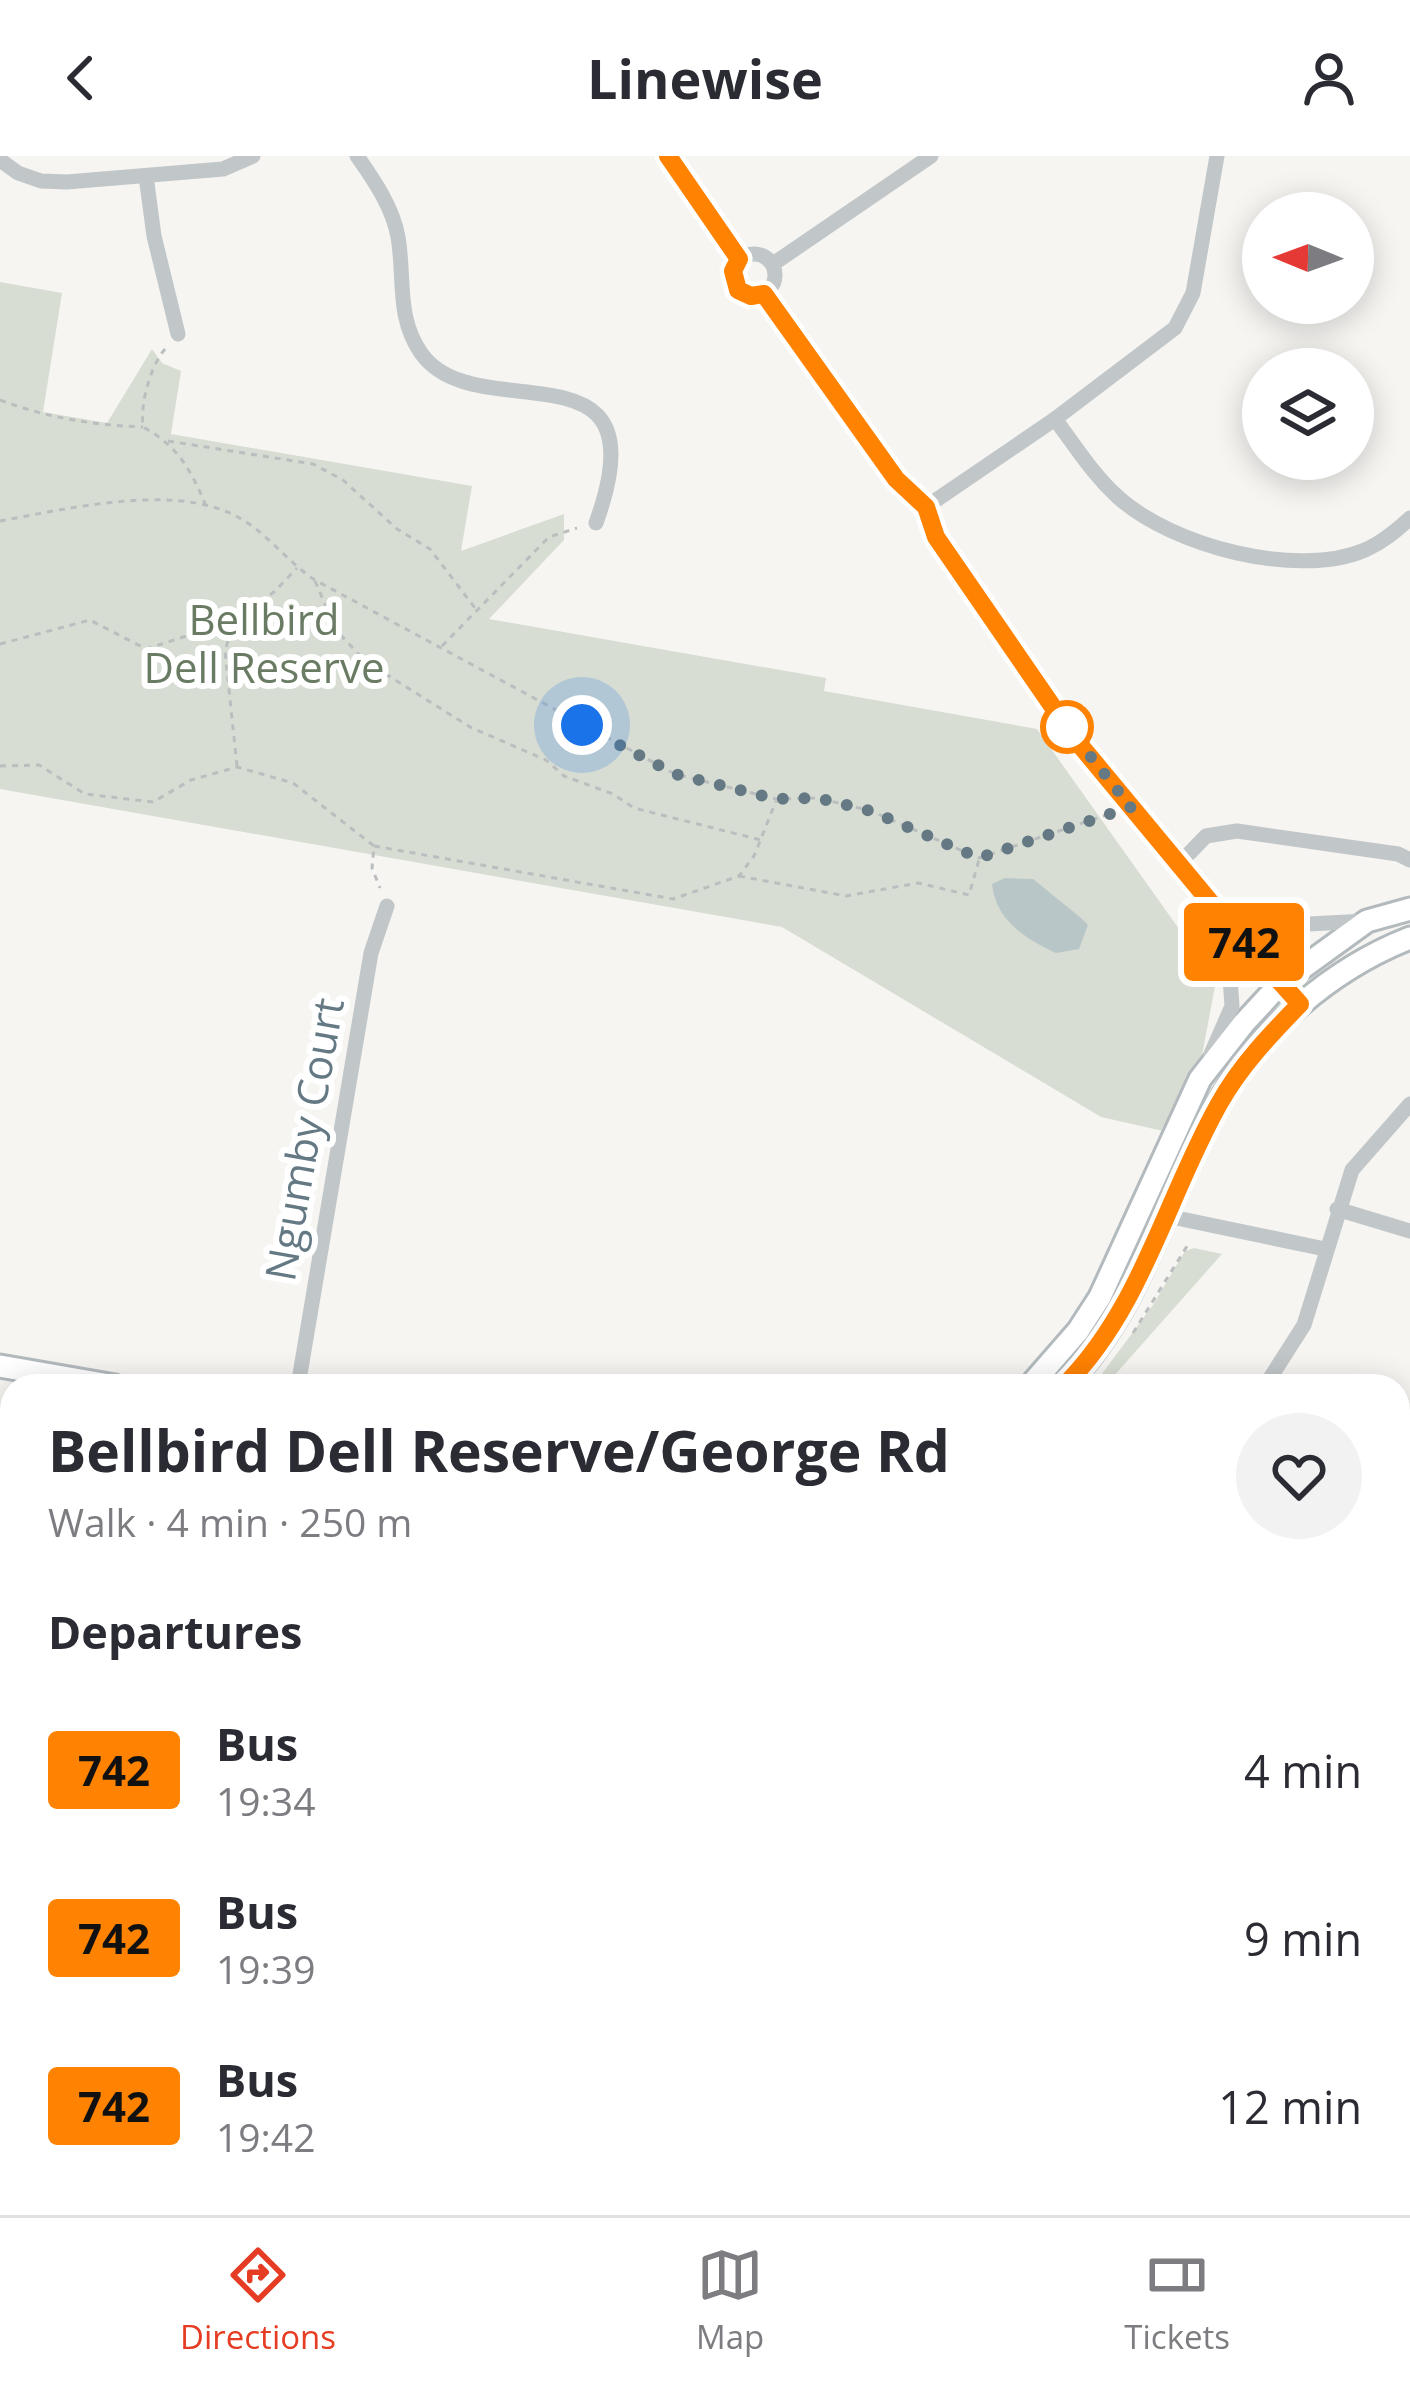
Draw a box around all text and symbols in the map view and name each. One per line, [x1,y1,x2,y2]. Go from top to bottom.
text: Linewise [587,41,823,115]
icon: back [48,45,114,111]
icon: person [1296,45,1362,111]
north arrow [1242,192,1374,324]
map controls [1242,192,1374,480]
button: layers [1242,348,1374,480]
park label: Bellbird Dell Reserve [143,590,385,695]
your location [552,695,612,755]
unlabelled marker [1042,702,1092,752]
line badge: 742 [1175,903,1313,981]
text: 742 [1208,913,1280,970]
street label: Ngumby Court [250,993,356,1285]
text: Bellbird Dell Reserve/George Rd [48,1411,950,1489]
button: heart [1236,1413,1362,1539]
text: Walk · 4 min · 250 m [48,1495,412,1548]
text: Departures [48,1601,303,1662]
text: Bus [216,1713,298,1774]
text: 4 min [1244,1740,1362,1801]
text: 742 [78,1741,150,1798]
text: 19:34 [216,1774,315,1827]
text: Bus [216,1881,298,1942]
text: 9 min [1244,1908,1362,1969]
text: 742 [78,1909,150,1966]
text: 19:39 [216,1942,315,1995]
text: Bus [216,2049,298,2110]
text: 12 min [1218,2076,1362,2137]
text: 742 [78,2077,150,2134]
text: 19:42 [216,2110,315,2163]
tab: Directions [180,2242,336,2359]
tab: Map [696,2242,764,2359]
tab: Tickets [1124,2242,1230,2359]

